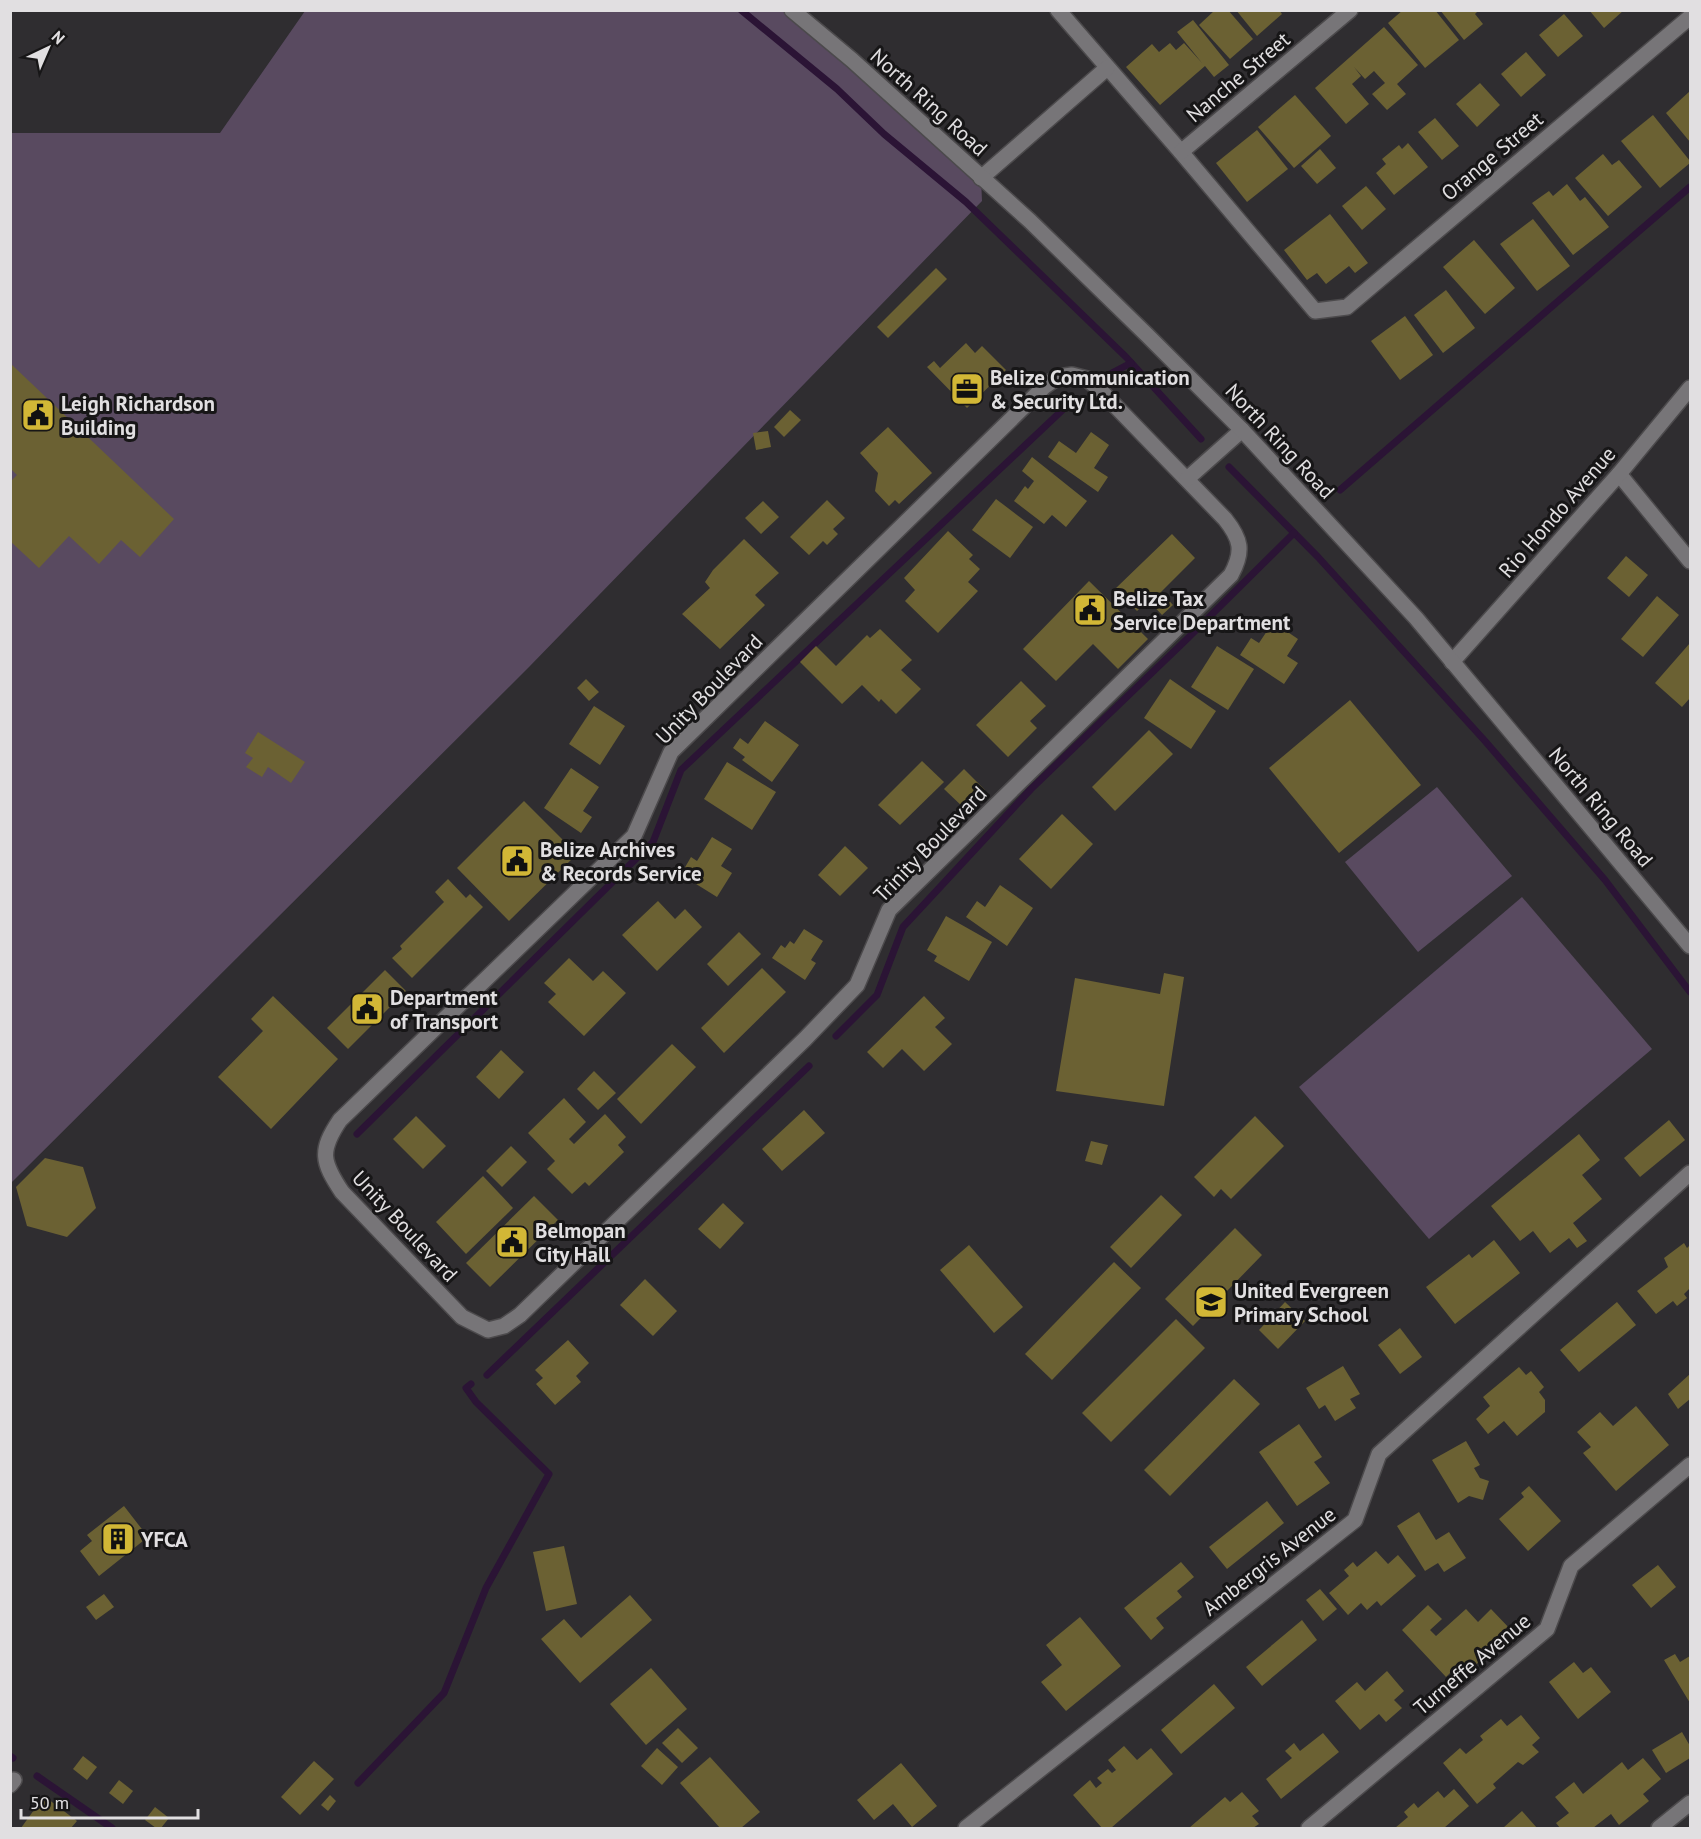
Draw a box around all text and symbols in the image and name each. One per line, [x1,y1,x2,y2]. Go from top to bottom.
north arrow [18,18,78,78]
text: N [48,26,69,48]
street label: Nanche Street [1181,26,1295,128]
street label: North Ring Road [865,42,993,162]
street label: Orange Street [1436,106,1548,206]
place label: Belize Communication & Security Ltd. [990,364,1190,415]
office icon: Belize Communication & Security Ltd. [949,371,985,407]
street label: North Ring Road [1220,378,1340,504]
place label: Leigh Richardson Building [61,390,215,441]
public building icon: Leigh Richardson Building [20,397,56,433]
street label: Rio Hondo Avenue [1493,441,1621,583]
place label: Belize Tax Service Department [1113,585,1291,636]
public building icon: Belize Tax Service Department [1072,592,1108,628]
street label: Unity Boulevard [650,628,768,750]
street label: North Ring Road [1543,742,1659,872]
street label: Trinity Boulevard [868,780,992,908]
place label: Belize Archives & Records Service [540,836,702,887]
public building icon: Belize Archives & Records Service [499,843,535,879]
place label: Department of Transport [390,984,499,1035]
public building icon: Department of Transport [349,991,385,1027]
street label: Unity Boulevard [346,1165,464,1287]
place label: Belmopan City Hall [535,1217,626,1268]
public building icon: Belmopan City Hall [494,1224,530,1260]
place label: United Evergreen Primary School [1234,1277,1389,1328]
school or university icon: United Evergreen Primary School [1193,1284,1229,1320]
street label: Ambergris Avenue [1197,1501,1341,1621]
building icon: YFCA [100,1521,136,1557]
place label: YFCA [140,1526,188,1553]
street label: Turneffe Avenue [1408,1607,1536,1721]
scale bar [21,1782,198,1820]
text: 50 m [30,1791,69,1814]

